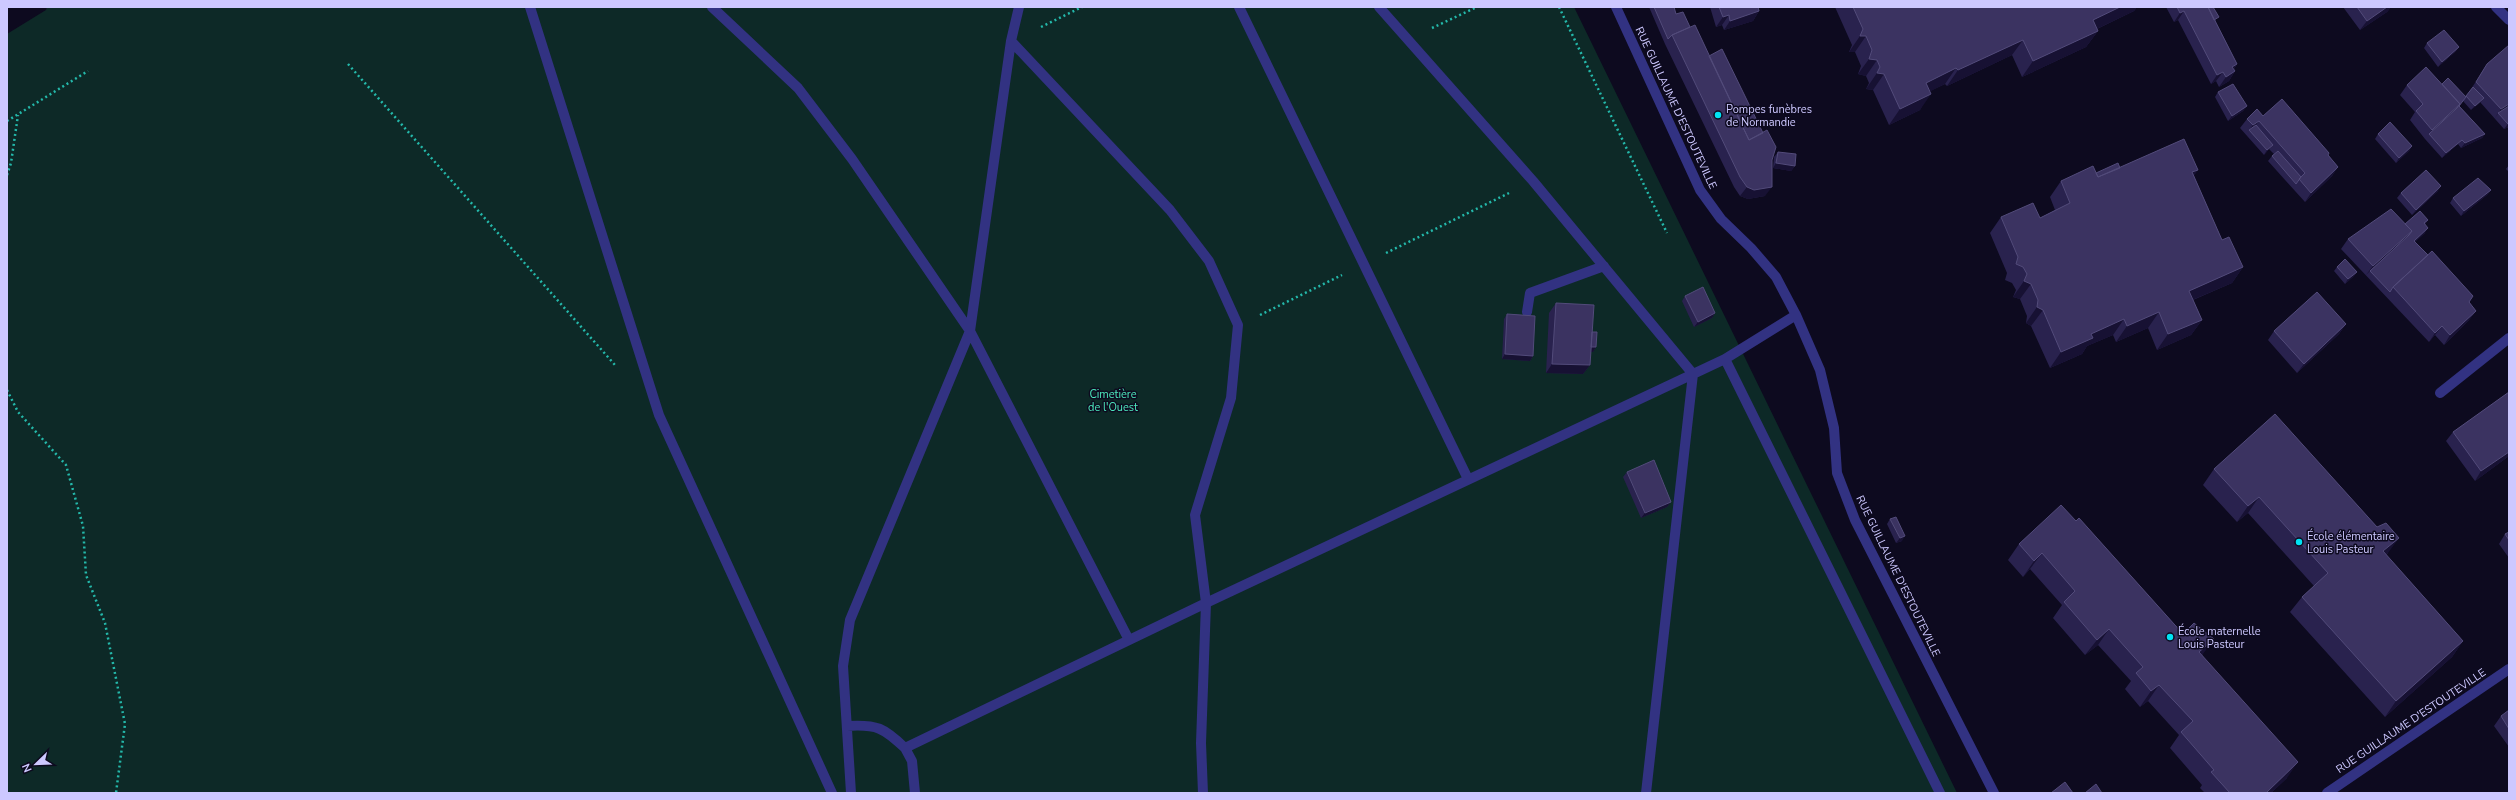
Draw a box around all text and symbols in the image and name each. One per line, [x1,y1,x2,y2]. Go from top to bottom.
street label: RUE GUILLAUME D'ESTOUTEVILLE [1632,24,1720,192]
place label: Pompes funèbres de Normandie [1726,102,1812,130]
marker: Pompes funèbres de Normandie [1713,110,1723,120]
park label: Cimetière de l'Ouest [1088,387,1138,415]
street label: RUE GUILLAUME D'ESTOUTEVILLE [1852,493,1944,659]
place label: École élémentaire Louis Pasteur [2307,528,2395,557]
marker: École élémentaire Louis Pasteur [2294,537,2304,547]
place label: École maternelle Louis Pasteur [2178,623,2261,652]
marker: École maternelle Louis Pasteur [2165,632,2175,642]
street label: RUE GUILLAUME D'ESTOUTEVILLE [2333,665,2489,777]
north arrow [16,744,56,784]
text: N [19,761,36,774]

